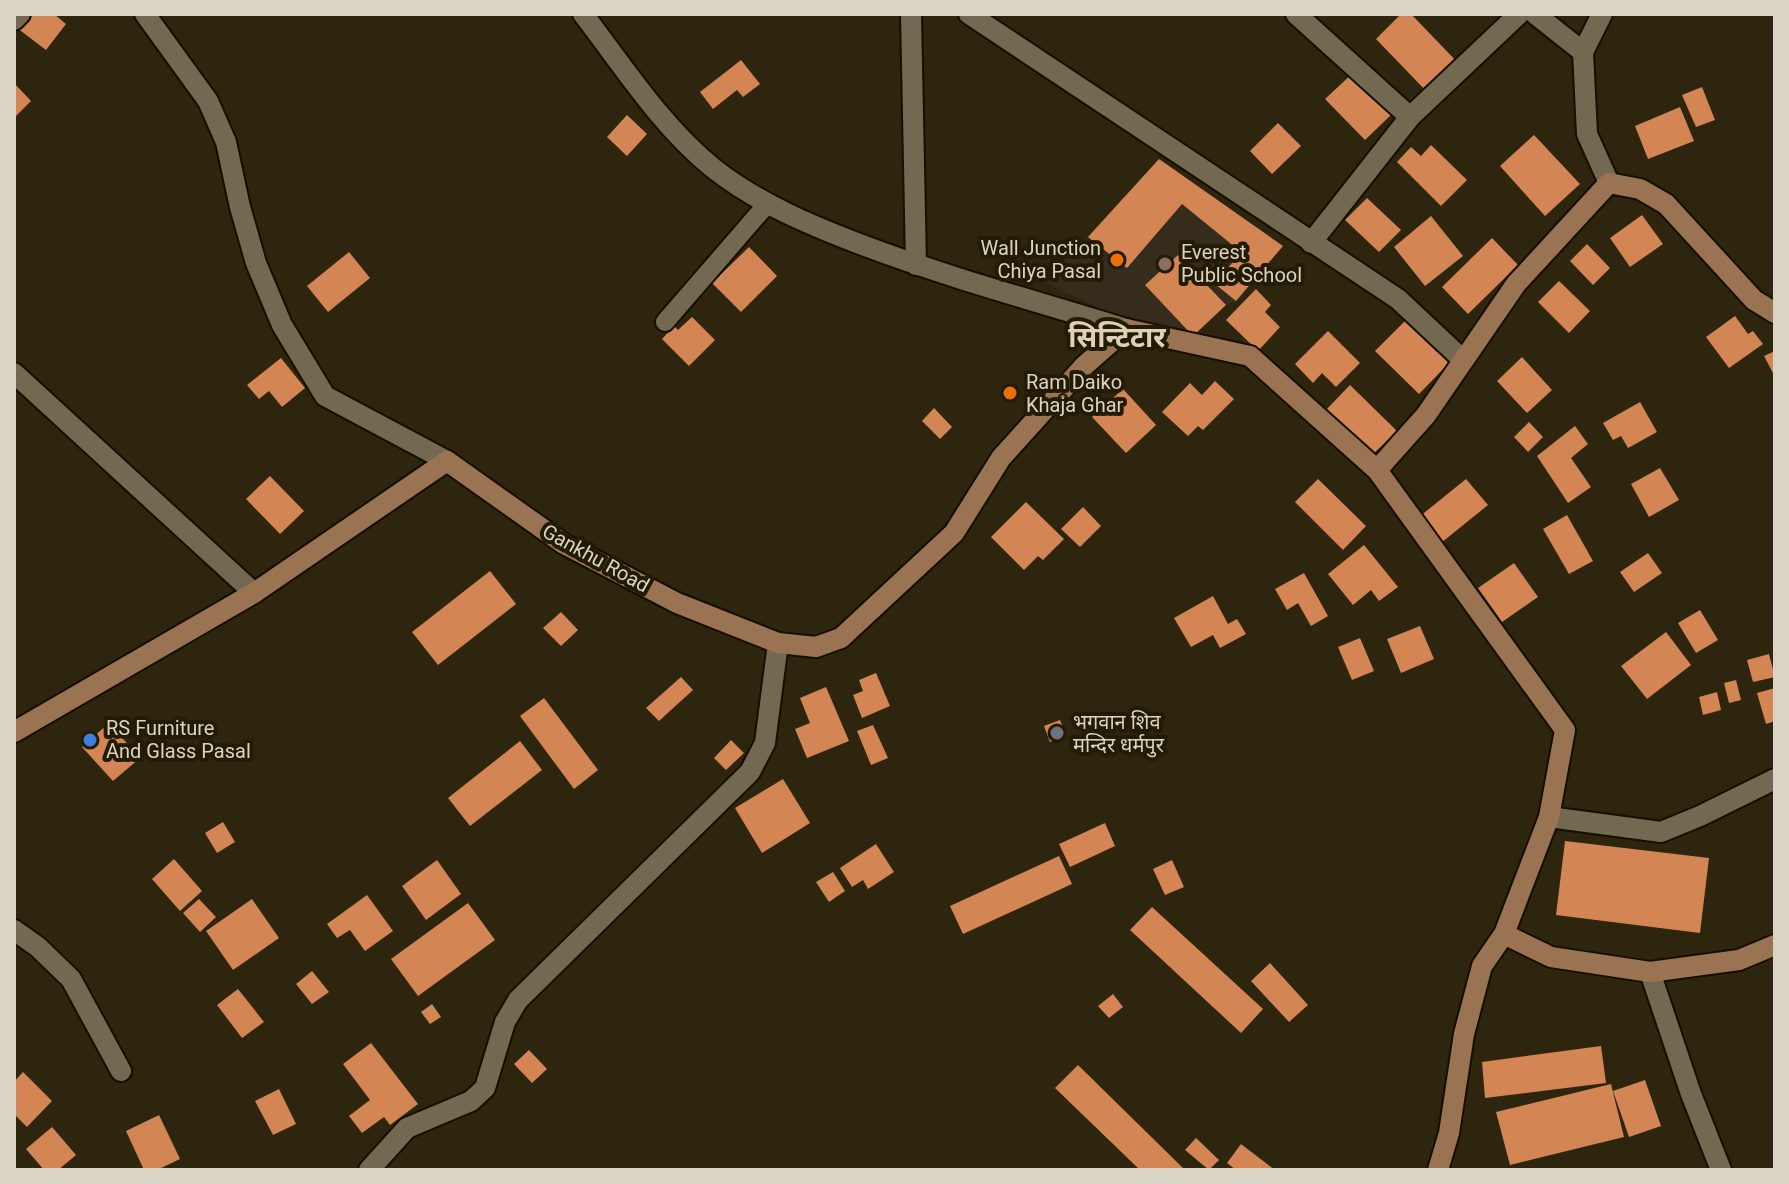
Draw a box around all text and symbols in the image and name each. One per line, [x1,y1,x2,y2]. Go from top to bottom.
place label: Wall Junction Chiya Pasal [981,236,1101,283]
place label: Everest Public School [1181,240,1302,287]
marker: Wall Junction Chiya Pasal [1108,251,1126,269]
marker: Everest Public School [1156,255,1174,273]
district label: सिन्टिटार [1068,321,1166,354]
place label: Ram Daiko Khaja Ghar [1026,370,1124,417]
marker: Ram Daiko Khaja Ghar [1001,384,1019,402]
street label: Gankhu Road [538,519,654,597]
place label: भगवान शिव मन्दिर धर्मपुर [1073,710,1165,758]
place label: RS Furniture And Glass Pasal [106,716,251,763]
marker: भगवान शिव मन्दिर धर्मपुर [1048,724,1066,742]
marker: RS Furniture And Glass Pasal [81,731,99,749]

